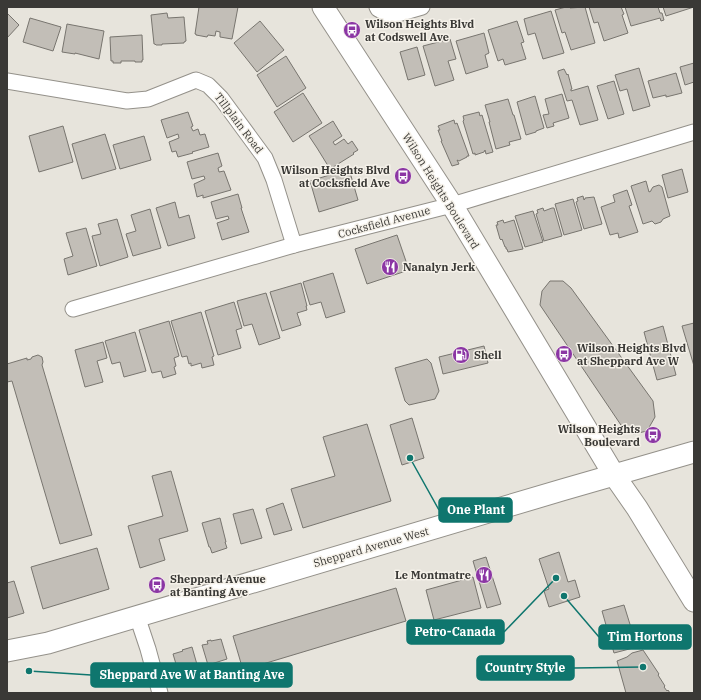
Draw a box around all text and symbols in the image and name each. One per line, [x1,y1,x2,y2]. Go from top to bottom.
place label: Wilson Heights Blvd at Codswell Ave [365,17,474,44]
bus stop icon: Wilson Heights Blvd at Codswell Ave [342,20,362,40]
street label: Tillplain Road [212,90,267,156]
street label: Wilson Heights Boulevard [400,130,483,252]
place label: Wilson Heights Blvd at Cocksfield Ave [281,163,390,190]
bus stop icon: Wilson Heights Blvd at Cocksfield Ave [393,166,413,186]
street label: Cocksfield Avenue [336,203,432,241]
restaurant icon: Nanalyn Jerk [380,257,400,277]
place label: Nanalyn Jerk [403,260,475,274]
place label: Wilson Heights Blvd at Sheppard Ave W [577,341,686,368]
bus stop icon: Wilson Heights Blvd at Sheppard Ave W [554,344,574,364]
fuel station icon: Shell [451,345,471,365]
place label: Shell [474,348,502,362]
place label: Wilson Heights Boulevard [558,422,640,449]
bus stop icon: Wilson Heights Boulevard [643,425,663,445]
callout: One Plant [439,498,512,522]
text: One Plant [447,502,506,517]
street label: Sheppard Avenue West [312,524,430,570]
restaurant icon: Le Montmatre [474,565,494,585]
place label: Le Montmatre [395,568,471,582]
place label: Sheppard Avenue at Banting Ave [170,572,266,599]
bus stop icon: Sheppard Avenue at Banting Ave [147,575,167,595]
callout: Petro-Canada [407,620,504,644]
text: Petro-Canada [414,624,496,639]
callout: Tim Hortons [599,625,691,649]
text: Tim Hortons [607,629,683,644]
callout: Country Style [477,656,574,680]
text: Country Style [485,660,565,675]
callout: Sheppard Ave W at Banting Ave [91,663,292,687]
text: Sheppard Ave W at Banting Ave [99,667,285,682]

